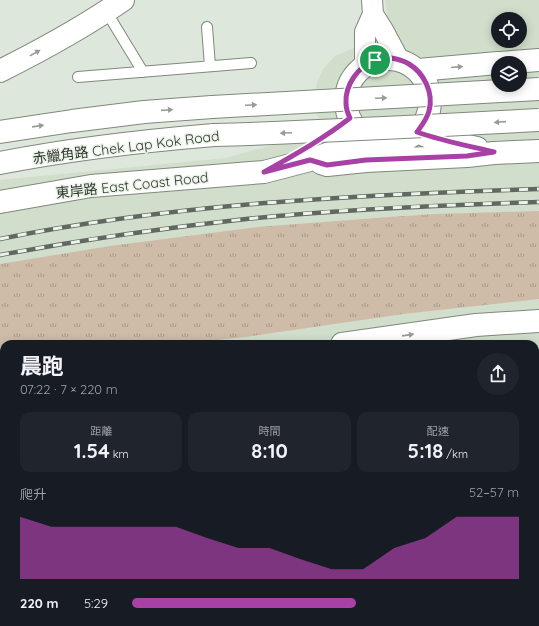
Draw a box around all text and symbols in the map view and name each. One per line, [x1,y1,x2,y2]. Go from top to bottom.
map controls [491,12,527,92]
button: locate [491,12,527,48]
pin [358,43,392,77]
icon: arrive [364,49,386,71]
one-way arrow [29,50,40,56]
button: layers [491,56,527,92]
one-way arrow [451,63,463,70]
one-way arrow [375,94,387,101]
one-way arrow [245,102,258,108]
one-way arrow [161,107,173,114]
one-way arrow [494,119,506,126]
one-way arrow [32,123,45,129]
street label: 赤鱲角路 Chek Lap Kok Road [32,127,220,167]
one-way arrow [280,130,292,137]
street label: 東岸路 East Coast Road [55,168,209,202]
one-way arrow [402,332,414,338]
text: 晨跑 [20,352,64,380]
button: share [477,353,519,395]
text: 07:22 · 7 × 220 m [20,381,118,397]
text: 距離 [90,424,112,438]
text: 時間 [258,424,280,438]
text: 配速 [427,424,449,438]
text: 1.54 [74,438,110,463]
text: 8:10 [251,438,288,463]
text: 5:18 [408,438,443,463]
text: km [110,447,129,461]
text: /km [443,447,468,461]
text: 52–57 m [469,484,519,500]
text: 爬升 [20,486,46,502]
text: 220 m [20,595,58,611]
text: 5:29 [84,595,108,611]

